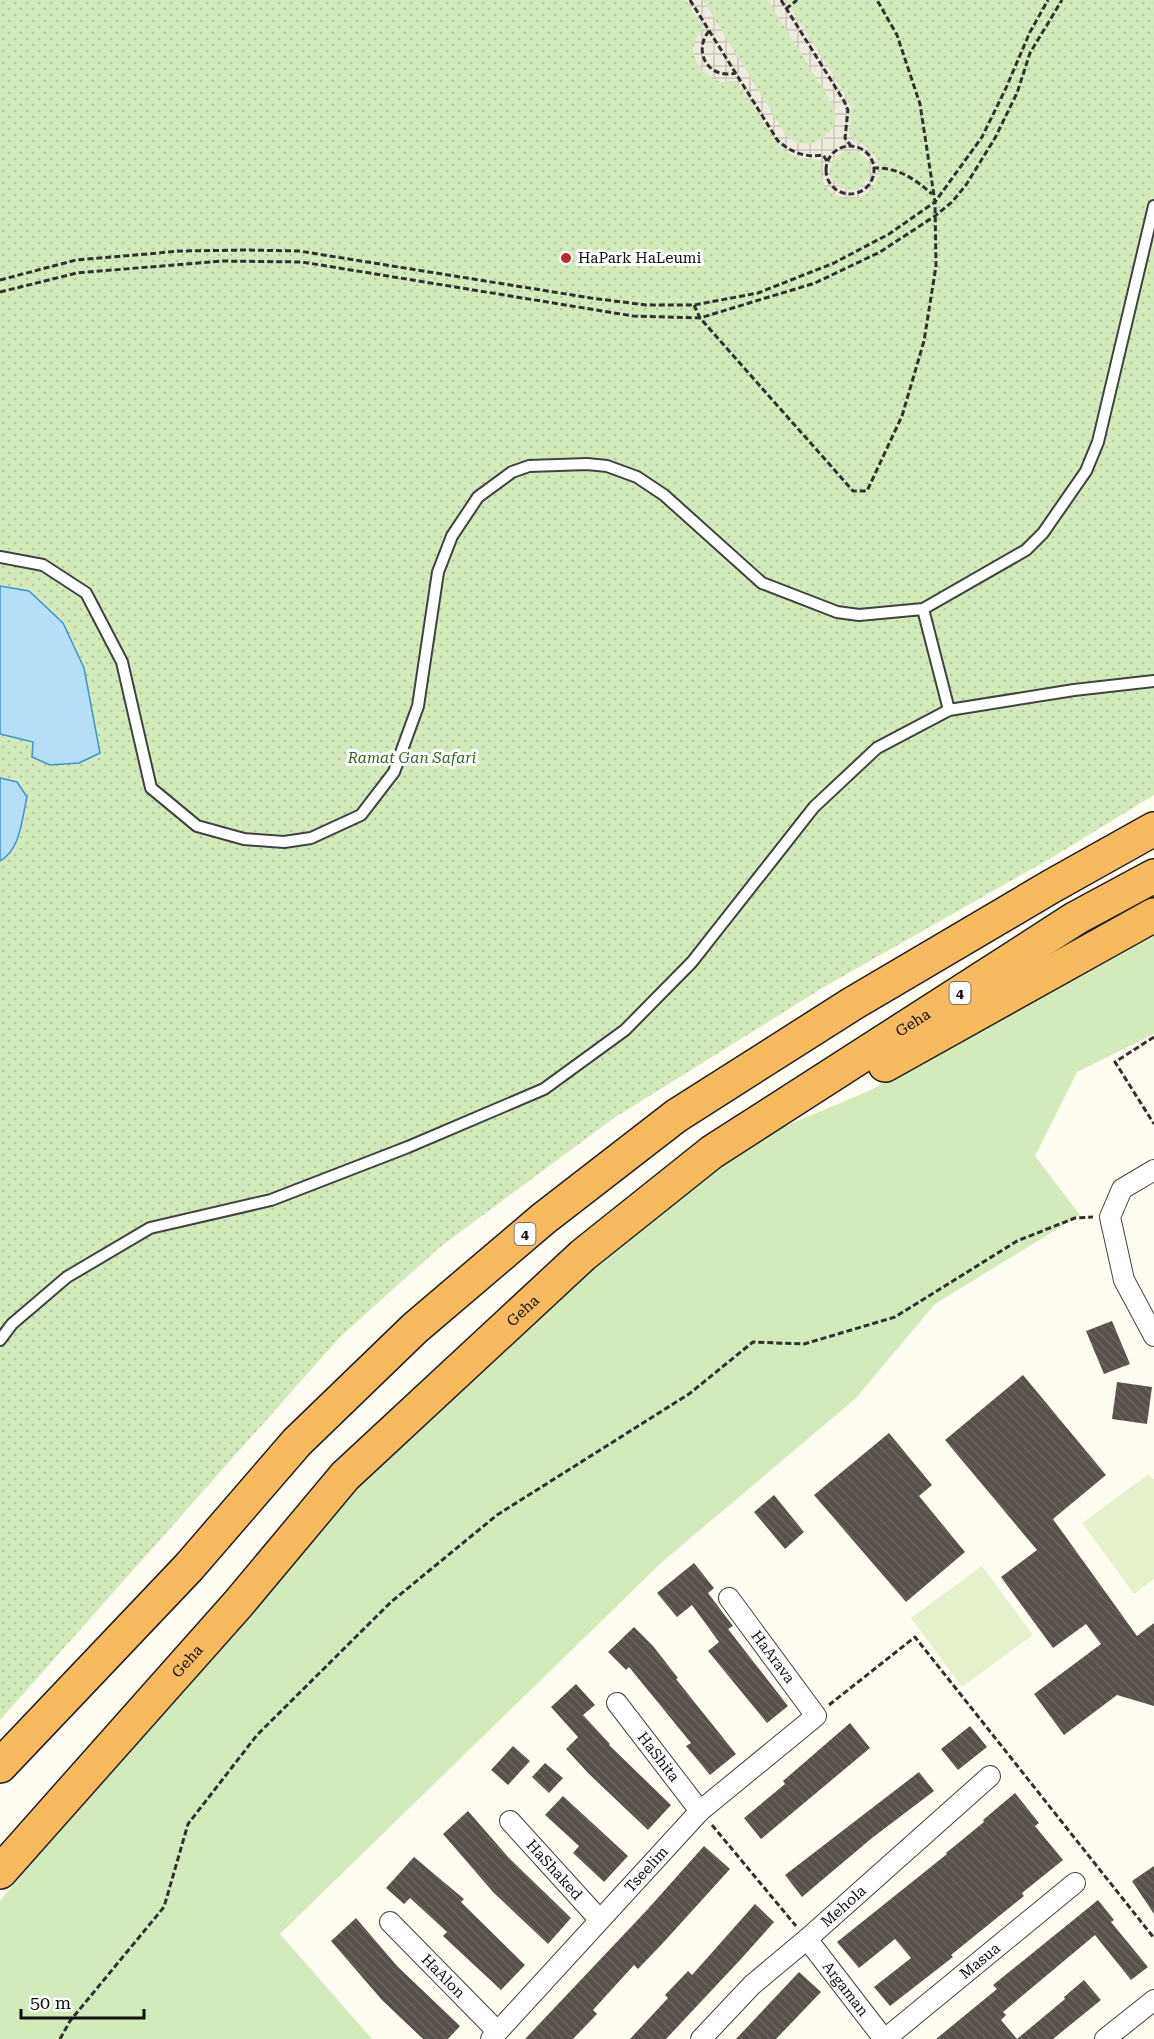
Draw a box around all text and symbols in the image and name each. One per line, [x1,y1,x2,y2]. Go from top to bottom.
place label: HaPark HaLeumi [578,249,701,267]
marker: HaPark HaLeumi [559,251,573,265]
park label: Ramat Gan Safari [347,749,477,767]
road number: 4 [950,982,970,1004]
street label: Geha [892,1005,934,1041]
road number: 4 [514,1223,536,1245]
street label: Geha [503,1291,543,1330]
street label: HaArava [747,1627,799,1687]
street label: Geha [168,1641,207,1681]
street label: HaShita [634,1728,683,1785]
street label: HaShaked [523,1836,586,1904]
street label: Tseelim [621,1843,672,1896]
street label: Mehola [817,1882,870,1931]
street label: Masua [956,1939,1004,1983]
street label: HaAlon [418,1950,469,2002]
street label: Argaman [819,1958,872,2020]
scale bar [21,1982,144,2020]
text: 50 m [30,1992,71,2013]

